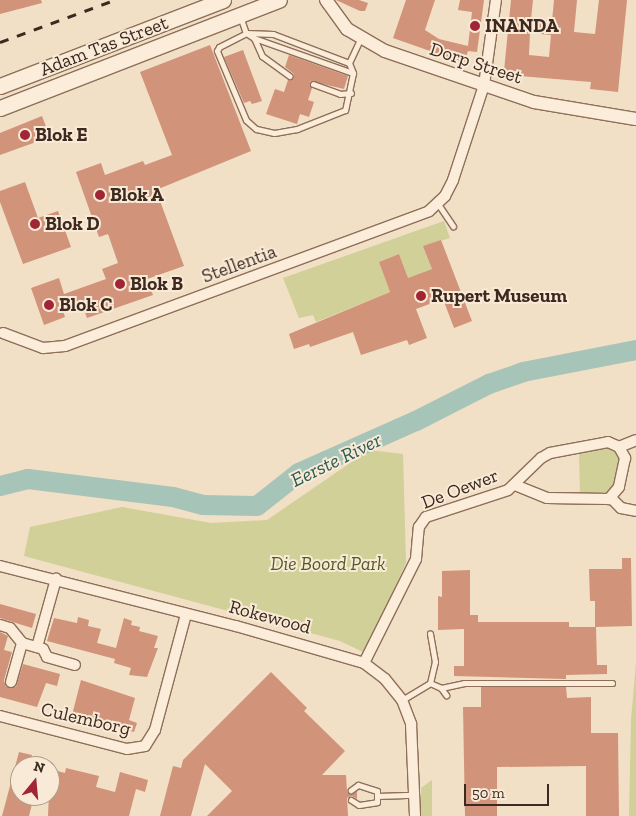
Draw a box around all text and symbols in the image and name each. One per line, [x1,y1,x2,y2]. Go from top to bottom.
street label: Adam Tas Street [37,11,171,81]
place label: INANDA [485,15,559,37]
marker: INANDA [469,20,481,32]
street label: Dorp Street [427,37,525,89]
place label: Blok E [35,124,87,146]
marker: Blok E [19,129,31,141]
place label: Blok A [110,184,164,206]
marker: Blok A [94,189,106,201]
place label: Blok D [45,213,99,235]
marker: Blok D [29,218,41,230]
street label: Stellentia [199,240,279,288]
place label: Blok B [130,273,183,295]
marker: Blok B [114,278,126,290]
place label: Rupert Museum [431,285,567,307]
marker: Rupert Museum [415,290,427,302]
place label: Blok C [59,294,112,316]
marker: Blok C [43,299,55,311]
water label: Eerste River [287,428,385,492]
street label: De Oewer [418,464,502,514]
park label: Die Boord Park [270,553,386,575]
street label: Rokewood [227,595,313,639]
street label: Culemborg [39,698,133,740]
north arrow [10,756,60,806]
text: N [32,757,47,777]
scale bar [466,774,551,806]
text: 50 m [472,784,505,802]

